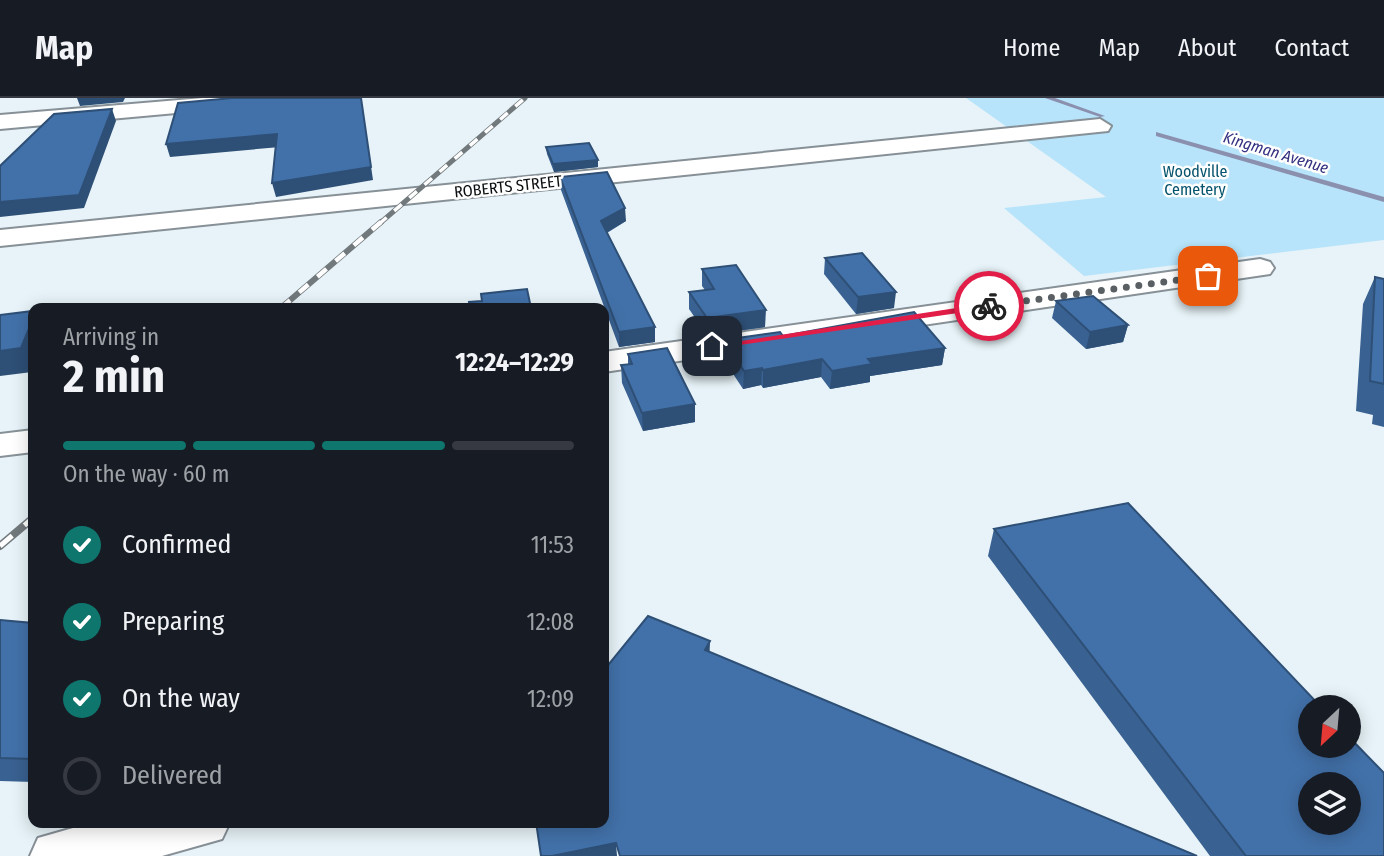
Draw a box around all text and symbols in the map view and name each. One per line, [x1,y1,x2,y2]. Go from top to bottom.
text: Map [35,28,93,68]
text: Home [1003,34,1060,62]
text: Map [1098,34,1140,62]
text: About [1178,34,1236,62]
text: Contact [1274,34,1349,62]
water label: Kingman Avenue [1221,127,1331,178]
park label: Woodville Cemetery [1163,162,1227,199]
street label: ROBERTS STREET [453,171,563,202]
pin [1178,246,1238,306]
icon: bag [1189,257,1227,295]
courier [954,271,1024,341]
icon: bike [970,287,1008,325]
pin [682,316,742,376]
text: Arriving in [63,323,159,351]
icon: home [693,327,731,365]
text: 12:24–12:29 [455,347,574,378]
text: 2 min [63,349,165,404]
text: On the way · 60 m [63,460,230,488]
icon: check [63,526,101,564]
text: Confirmed [122,529,232,560]
text: 11:53 [531,531,574,559]
icon: check [63,603,101,641]
text: Preparing [122,606,224,637]
text: 12:08 [527,608,574,636]
icon: check [63,680,101,718]
text: On the way [122,683,240,714]
text: 12:09 [527,685,574,713]
north arrow [1298,695,1362,758]
map controls [1298,695,1361,835]
text: Delivered [122,760,223,791]
button: layers [1298,772,1361,835]

